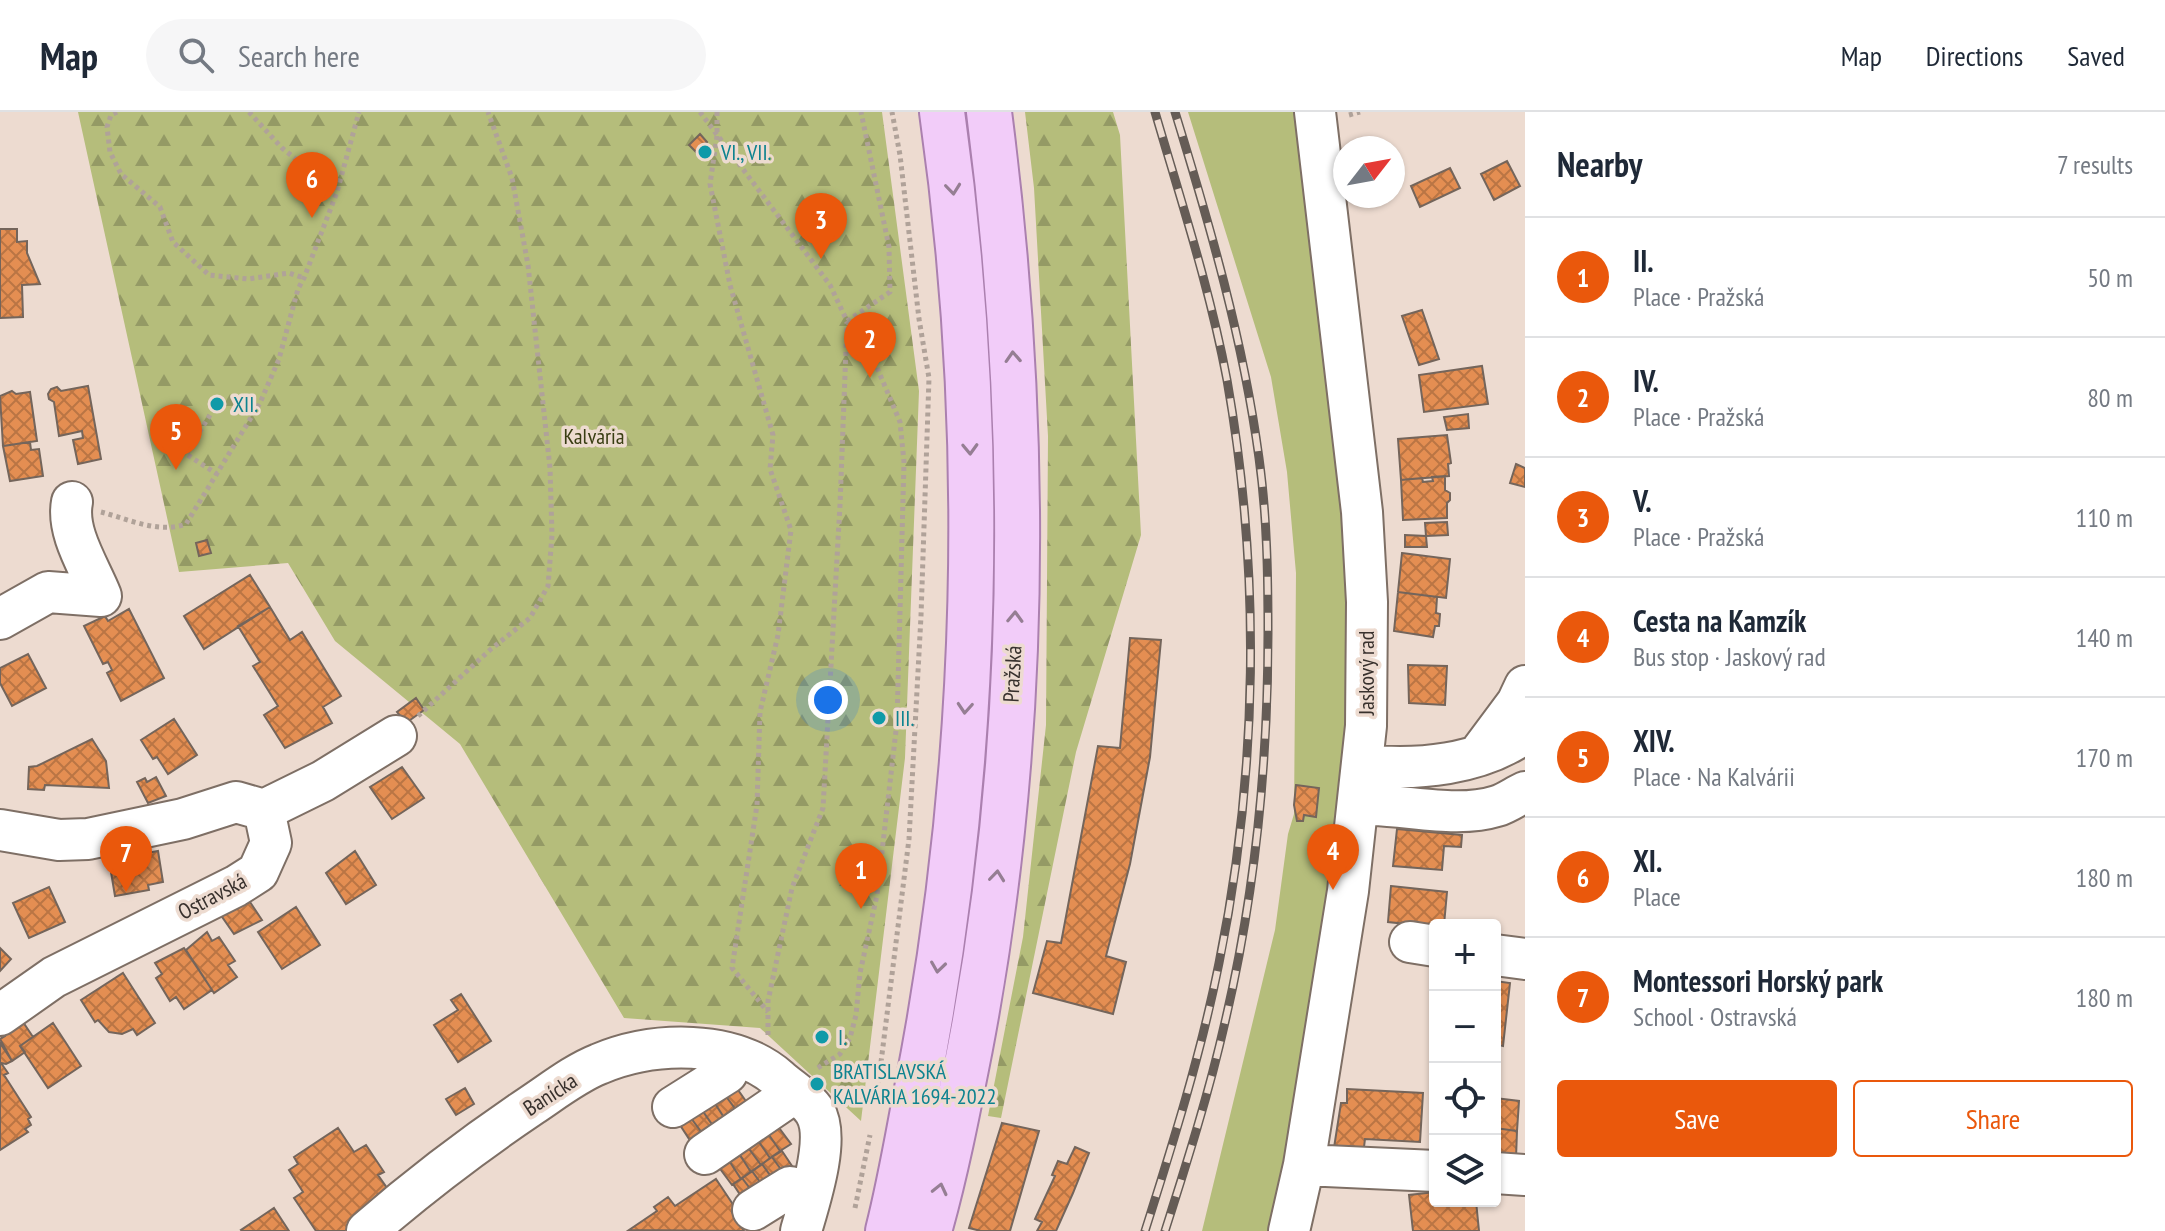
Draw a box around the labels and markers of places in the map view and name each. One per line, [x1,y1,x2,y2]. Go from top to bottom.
place label: VI., VII. [720,138,772,166]
marker: VI., VII. [696,143,714,161]
pin: 6 [286,152,338,218]
pin: 3 [795,193,847,259]
pin: 2 [844,312,896,378]
place label: XII. [233,390,258,418]
marker: XII. [208,395,226,413]
pin: 5 [150,404,202,470]
place label: III. [895,704,914,732]
marker: III. [870,709,888,727]
pin: 4 [1307,824,1359,890]
pin: 7 [100,826,152,892]
pin: 1 [835,843,887,909]
place label: I. [838,1023,847,1051]
marker: I. [813,1028,831,1046]
place label: BRATISLAVSKÁ KALVÁRIA 1694-2022 [833,1057,996,1110]
marker: BRATISLAVSKÁ KALVÁRIA 1694-2022 [808,1075,826,1093]

